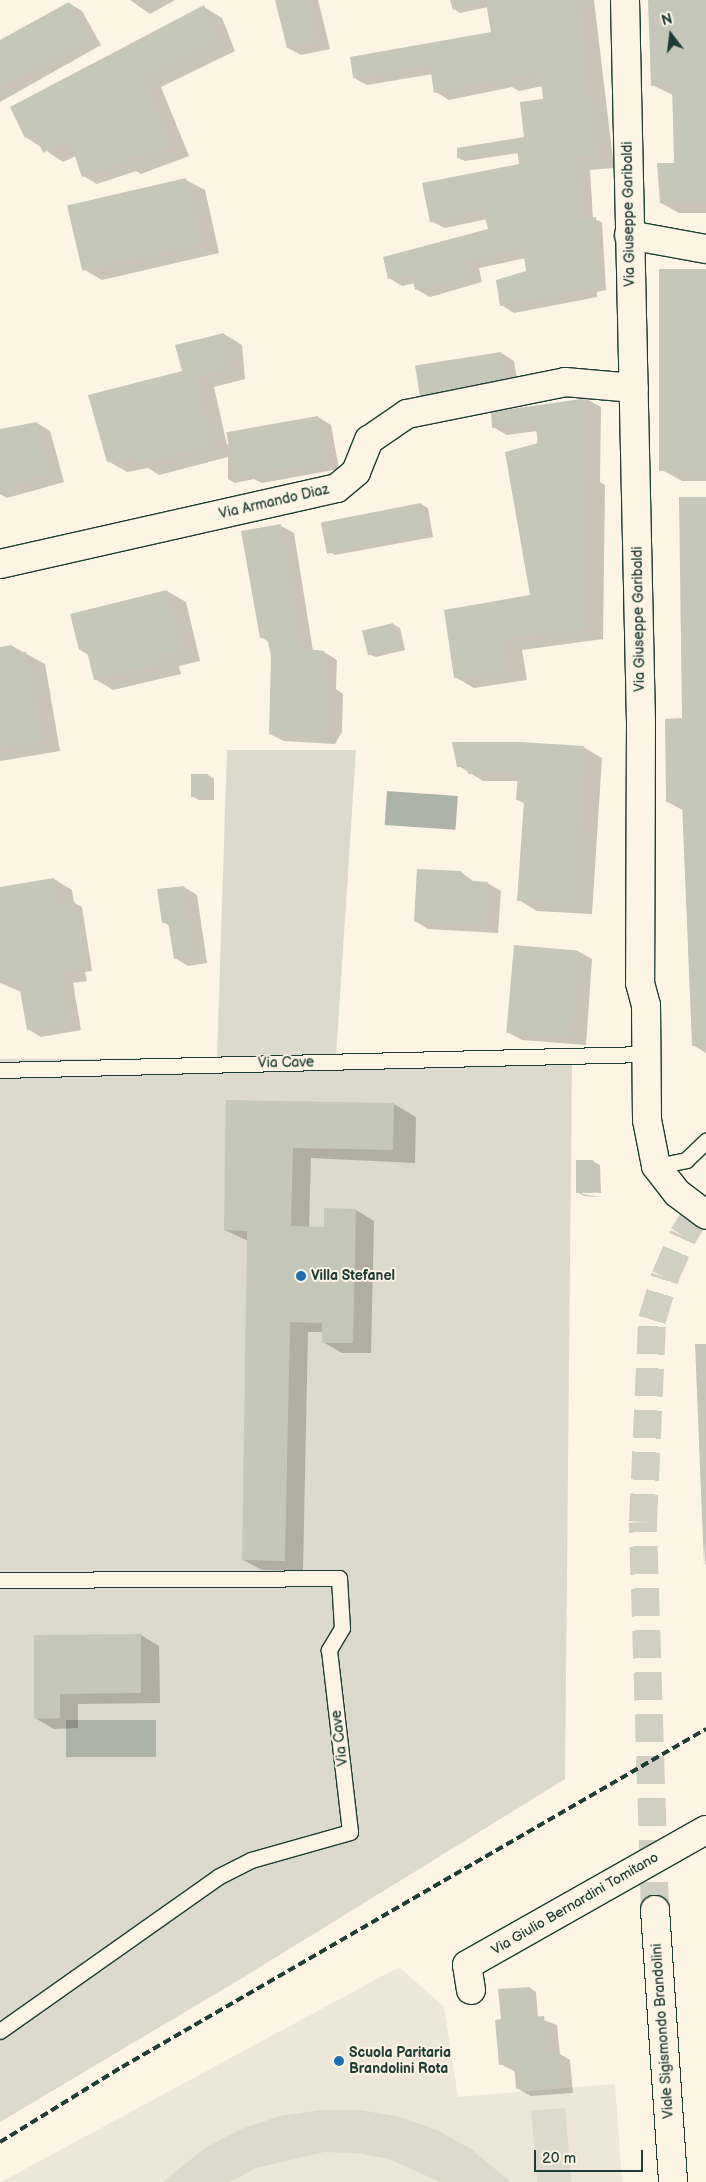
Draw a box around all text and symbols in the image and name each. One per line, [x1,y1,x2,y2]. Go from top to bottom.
north arrow [646,10,696,60]
text: N [660,10,674,30]
street label: Via Giuseppe Garibaldi [619,141,639,287]
street label: Via Armando Diaz [217,481,331,523]
street label: Via Giuseppe Garibaldi [629,546,649,692]
street label: Via Cave [258,1054,314,1072]
place label: Villa Stefanel [311,1268,395,1284]
marker: Villa Stefanel [295,1270,307,1282]
street label: Via Cave [328,1709,352,1767]
street label: Via Giulio Bernardini Tomitano [488,1849,662,1959]
street label: Viale Sigismondo Brandolini [648,1943,678,2119]
place label: Scuola Paritaria Brandolini Rota [349,2045,451,2078]
marker: Scuola Paritaria Brandolini Rota [333,2055,345,2067]
scale bar [536,2140,645,2172]
text: 20 m [542,2149,576,2168]

